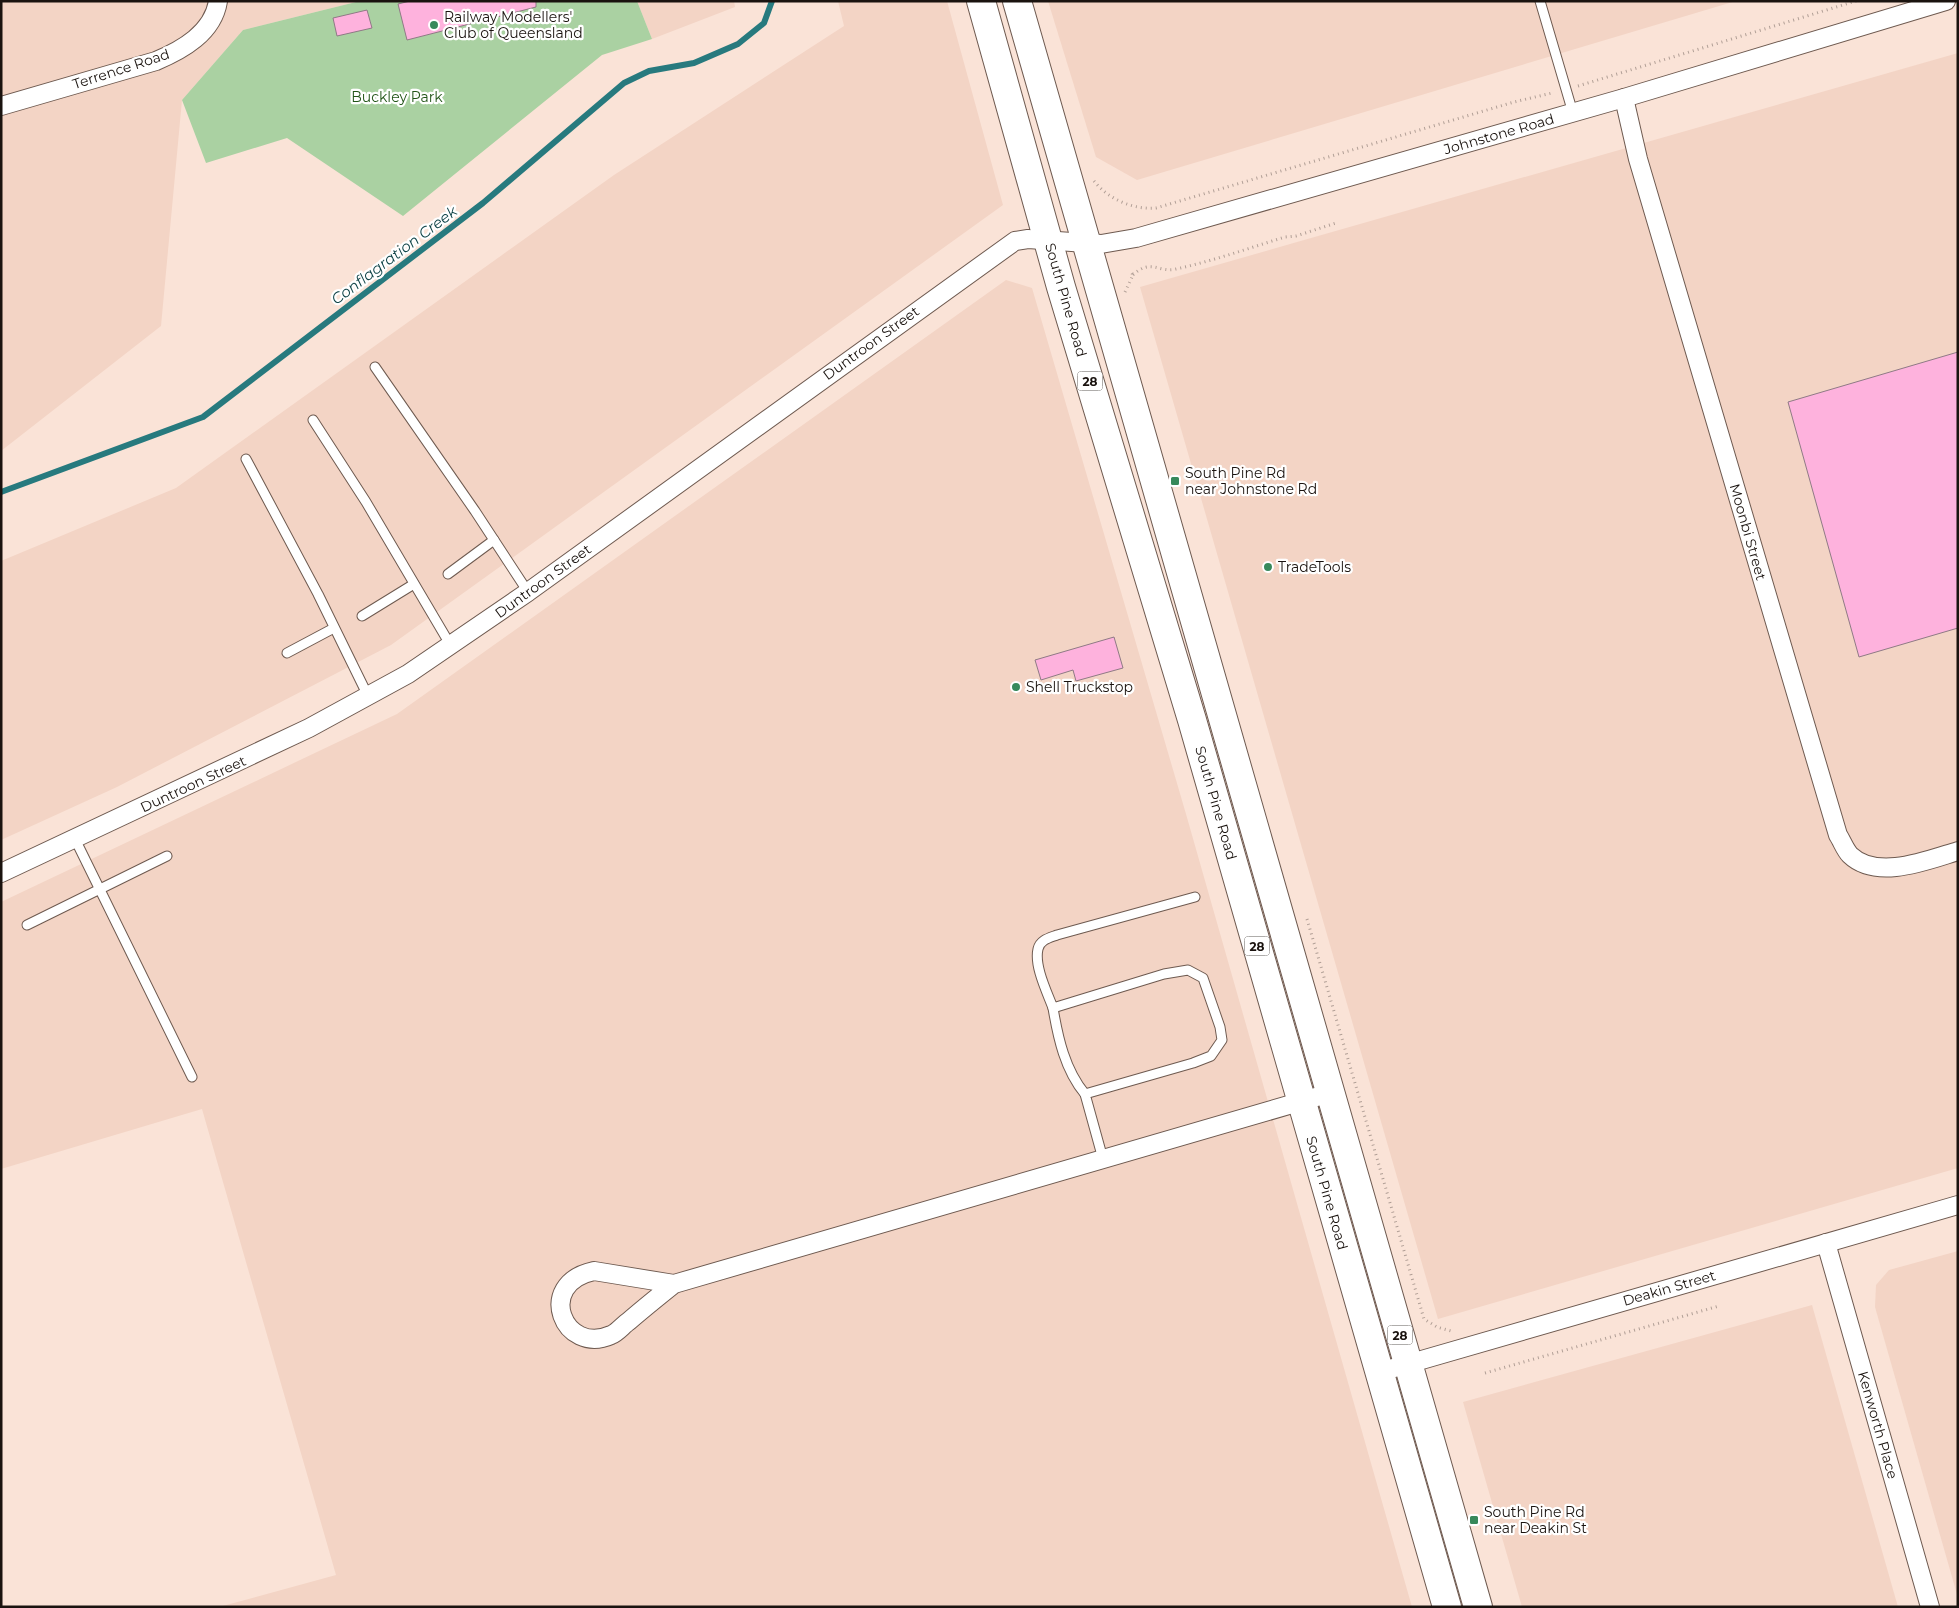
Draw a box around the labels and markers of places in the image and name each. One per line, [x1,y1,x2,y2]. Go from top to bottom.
place label: Railway Modellers' Club of Queensland [444,8,583,42]
marker: Railway Modellers' Club of Queensland [428,19,440,31]
place label: South Pine Rd near Johnstone Rd [1185,464,1317,498]
marker: South Pine Rd near Johnstone Rd [1169,475,1181,487]
place label: TradeTools [1278,558,1351,576]
marker: TradeTools [1262,561,1274,573]
place label: Shell Truckstop [1026,678,1133,696]
marker: Shell Truckstop [1010,681,1022,693]
place label: South Pine Rd near Deakin St [1484,1503,1587,1537]
marker: South Pine Rd near Deakin St [1468,1514,1480,1526]

